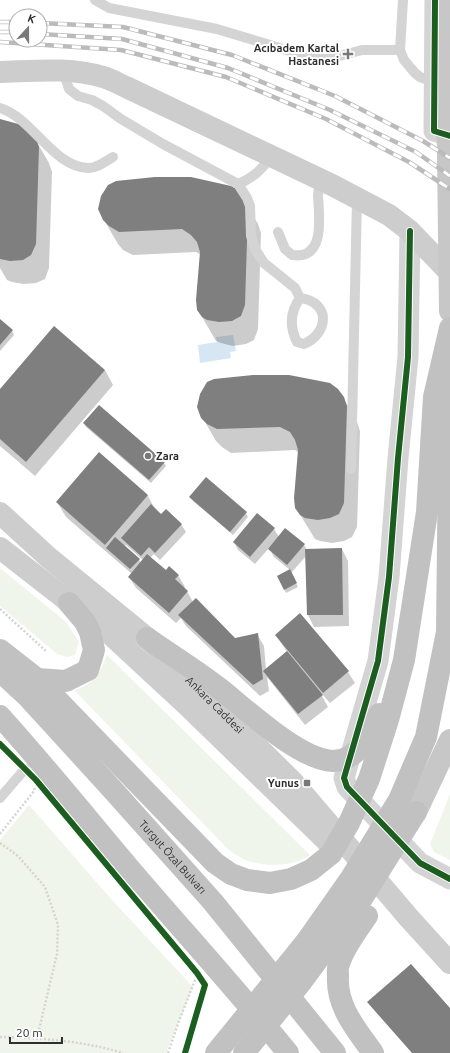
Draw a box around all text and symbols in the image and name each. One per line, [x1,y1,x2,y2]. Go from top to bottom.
north arrow [8,8,48,48]
text: K [26,12,38,26]
place label: Acıbadem Kartal Hastanesi [254,42,340,67]
marker: Acıbadem Kartal Hastanesi [342,48,354,60]
place label: Zara [156,450,179,462]
marker: Zara [143,451,153,461]
street label: Ankara Caddesi [183,674,246,736]
place label: Yunus [268,777,299,789]
marker: Yunus [302,778,312,788]
street label: Turgut Özal Bulvarı [137,818,209,896]
scale bar [10,1019,62,1045]
text: 20 m [16,1026,43,1039]

